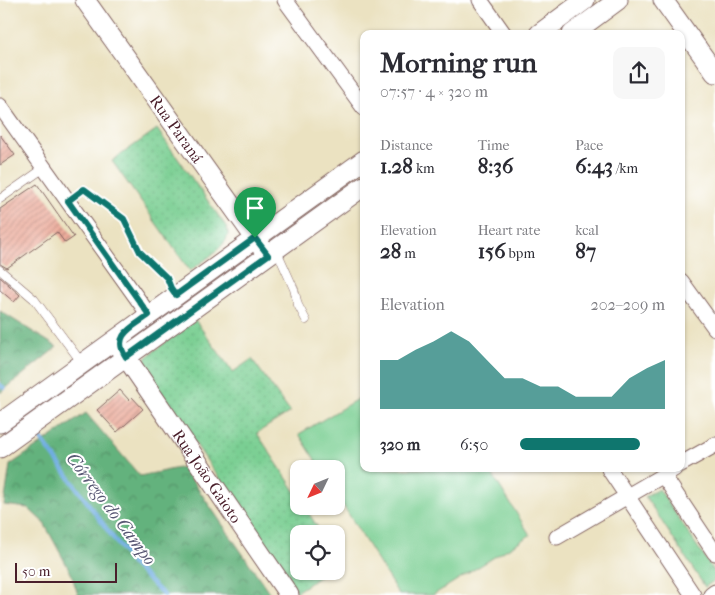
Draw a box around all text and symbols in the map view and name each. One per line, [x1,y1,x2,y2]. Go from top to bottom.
text: Morning run [380,46,537,79]
button: share [613,47,665,99]
text: 07:57 · 4 × 320 m [380,82,488,101]
street label: Rua Paraná [146,91,208,167]
text: Distance [380,137,433,154]
text: Time [478,137,509,154]
text: Pace [575,137,603,154]
text: 1.28 [380,154,413,178]
text: 8:36 [478,154,513,178]
text: 6:43 [575,154,613,178]
text: km [413,160,435,177]
text: /km [613,160,638,177]
pin [234,187,276,238]
icon: arrive [241,194,269,222]
text: Elevation [380,222,437,239]
text: Heart rate [478,222,540,239]
text: kcal [575,222,599,239]
text: 28 [380,239,401,263]
text: 156 [478,239,506,263]
text: 87 [575,239,596,263]
text: m [401,245,416,262]
text: bpm [506,245,535,262]
text: Elevation [380,295,445,314]
text: 202–209 m [591,295,665,314]
street label: Rua João Gaioto [169,426,246,526]
text: 320 m [380,435,420,454]
text: 6:50 [460,435,488,454]
water label: Córrego do Campo [62,449,160,569]
north arrow [290,460,345,515]
map controls [290,460,345,580]
button: locate [290,525,345,580]
scale bar [15,560,118,583]
text: 50 m [22,563,50,580]

